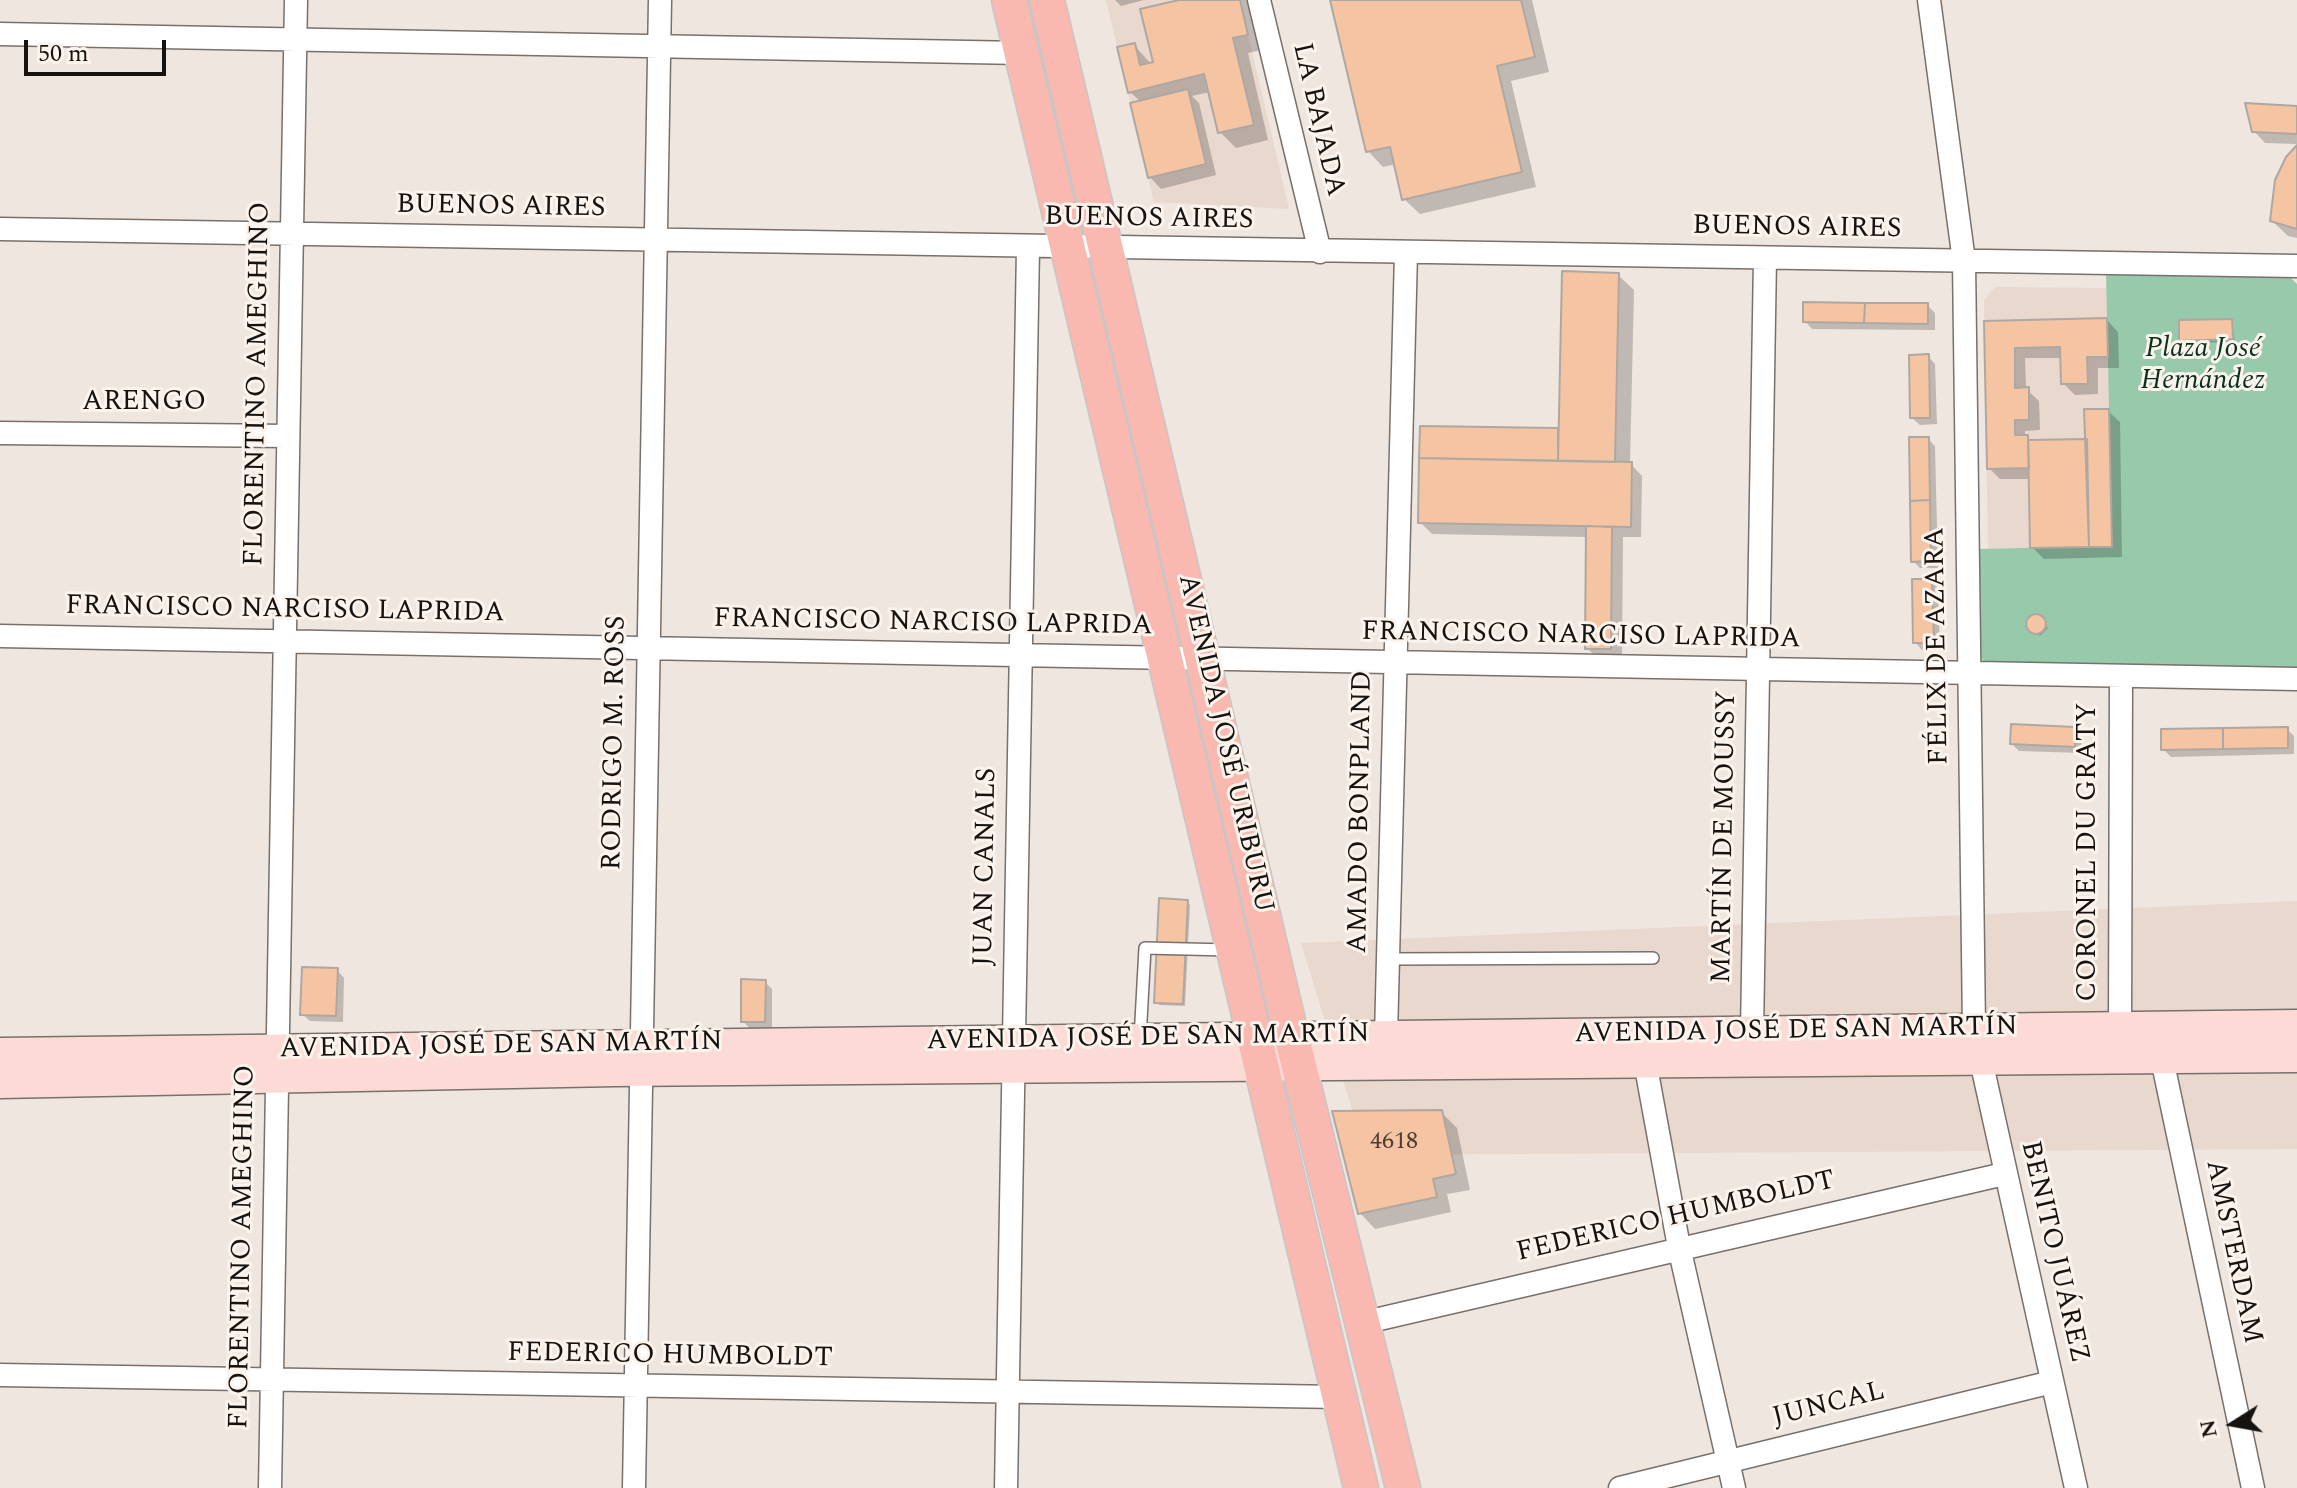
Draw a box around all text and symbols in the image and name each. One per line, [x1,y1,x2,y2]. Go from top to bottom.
scale bar [28,24,170,74]
text: 50 m [38,36,89,72]
street label: LA BAJADA [1283,40,1351,200]
street label: BUENOS AIRES [396,189,606,227]
street label: FLORENTINO AMEGHINO [239,201,279,567]
street label: BUENOS AIRES [1044,201,1254,239]
street label: BUENOS AIRES [1692,210,1902,248]
park label: Plaza José Hernández [2141,334,2265,400]
street label: ARENGO [82,387,206,421]
street label: FÉLIX DE AZARA [1920,527,1958,765]
street label: AVENIDA JOSÉ URIBURU [1169,571,1279,917]
street label: FRANCISCO NARCISO LAPRIDA [65,590,505,632]
street label: FRANCISCO NARCISO LAPRIDA [713,603,1153,645]
street label: RODRIGO M. ROSS [597,615,635,871]
street label: FRANCISCO NARCISO LAPRIDA [1361,616,1801,658]
street label: AMADO BONPLAND [1343,670,1381,954]
street label: MARTÍN DE MOUSSY [1707,690,1745,984]
street label: CORONEL DU GRATY [2073,702,2107,1002]
street label: JUAN CANALS [968,767,1006,967]
street label: AVENIDA JOSÉ DE SAN MARTÍN [1574,1011,2018,1053]
street label: AVENIDA JOSÉ DE SAN MARTÍN [926,1018,1370,1060]
street label: AVENIDA JOSÉ DE SAN MARTÍN [279,1026,723,1068]
street label: FLORENTINO AMEGHINO [224,1064,264,1430]
house number: 4618 [1370,1129,1418,1157]
street label: BENITO JUÁREZ [2011,1138,2095,1366]
street label: AMSTERDAM [2196,1157,2268,1347]
street label: FEDERICO HUMBOLDT [1513,1165,1839,1271]
street label: FEDERICO HUMBOLDT [507,1337,833,1377]
street label: JUNCAL [1769,1376,1889,1436]
north arrow [2193,1384,2273,1464]
text: N [2191,1417,2227,1441]

